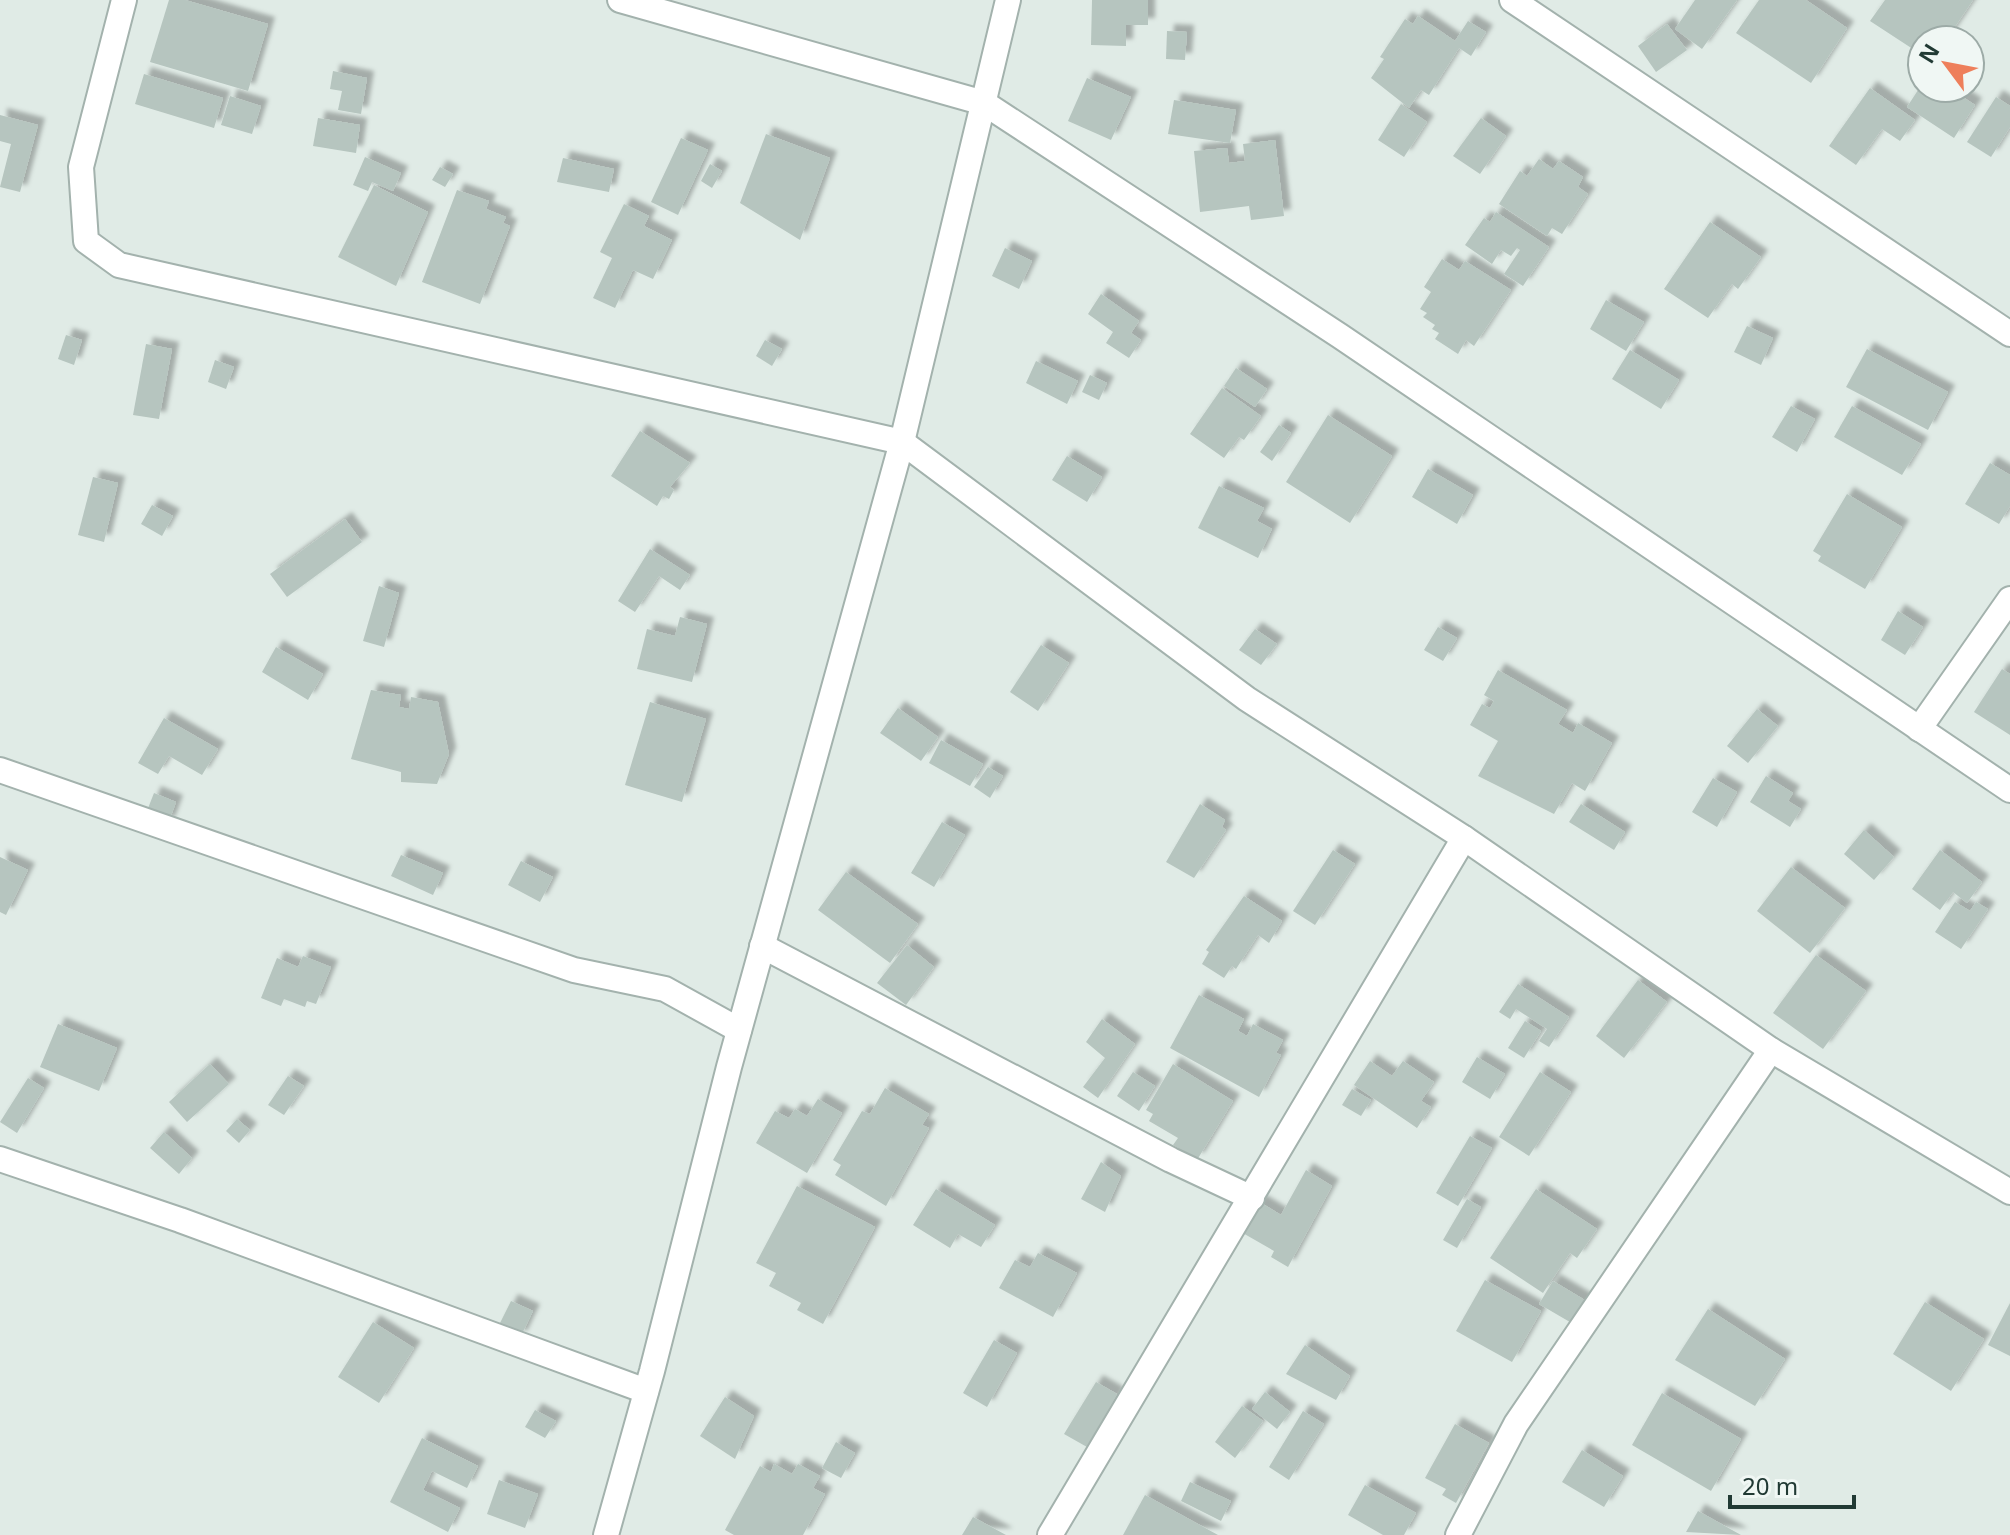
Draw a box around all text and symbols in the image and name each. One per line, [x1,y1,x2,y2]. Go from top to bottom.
north arrow [1906,24,1986,104]
text: N [1911,37,1946,68]
scale bar [1730,1459,1854,1509]
text: 20 m [1742,1469,1798,1502]

